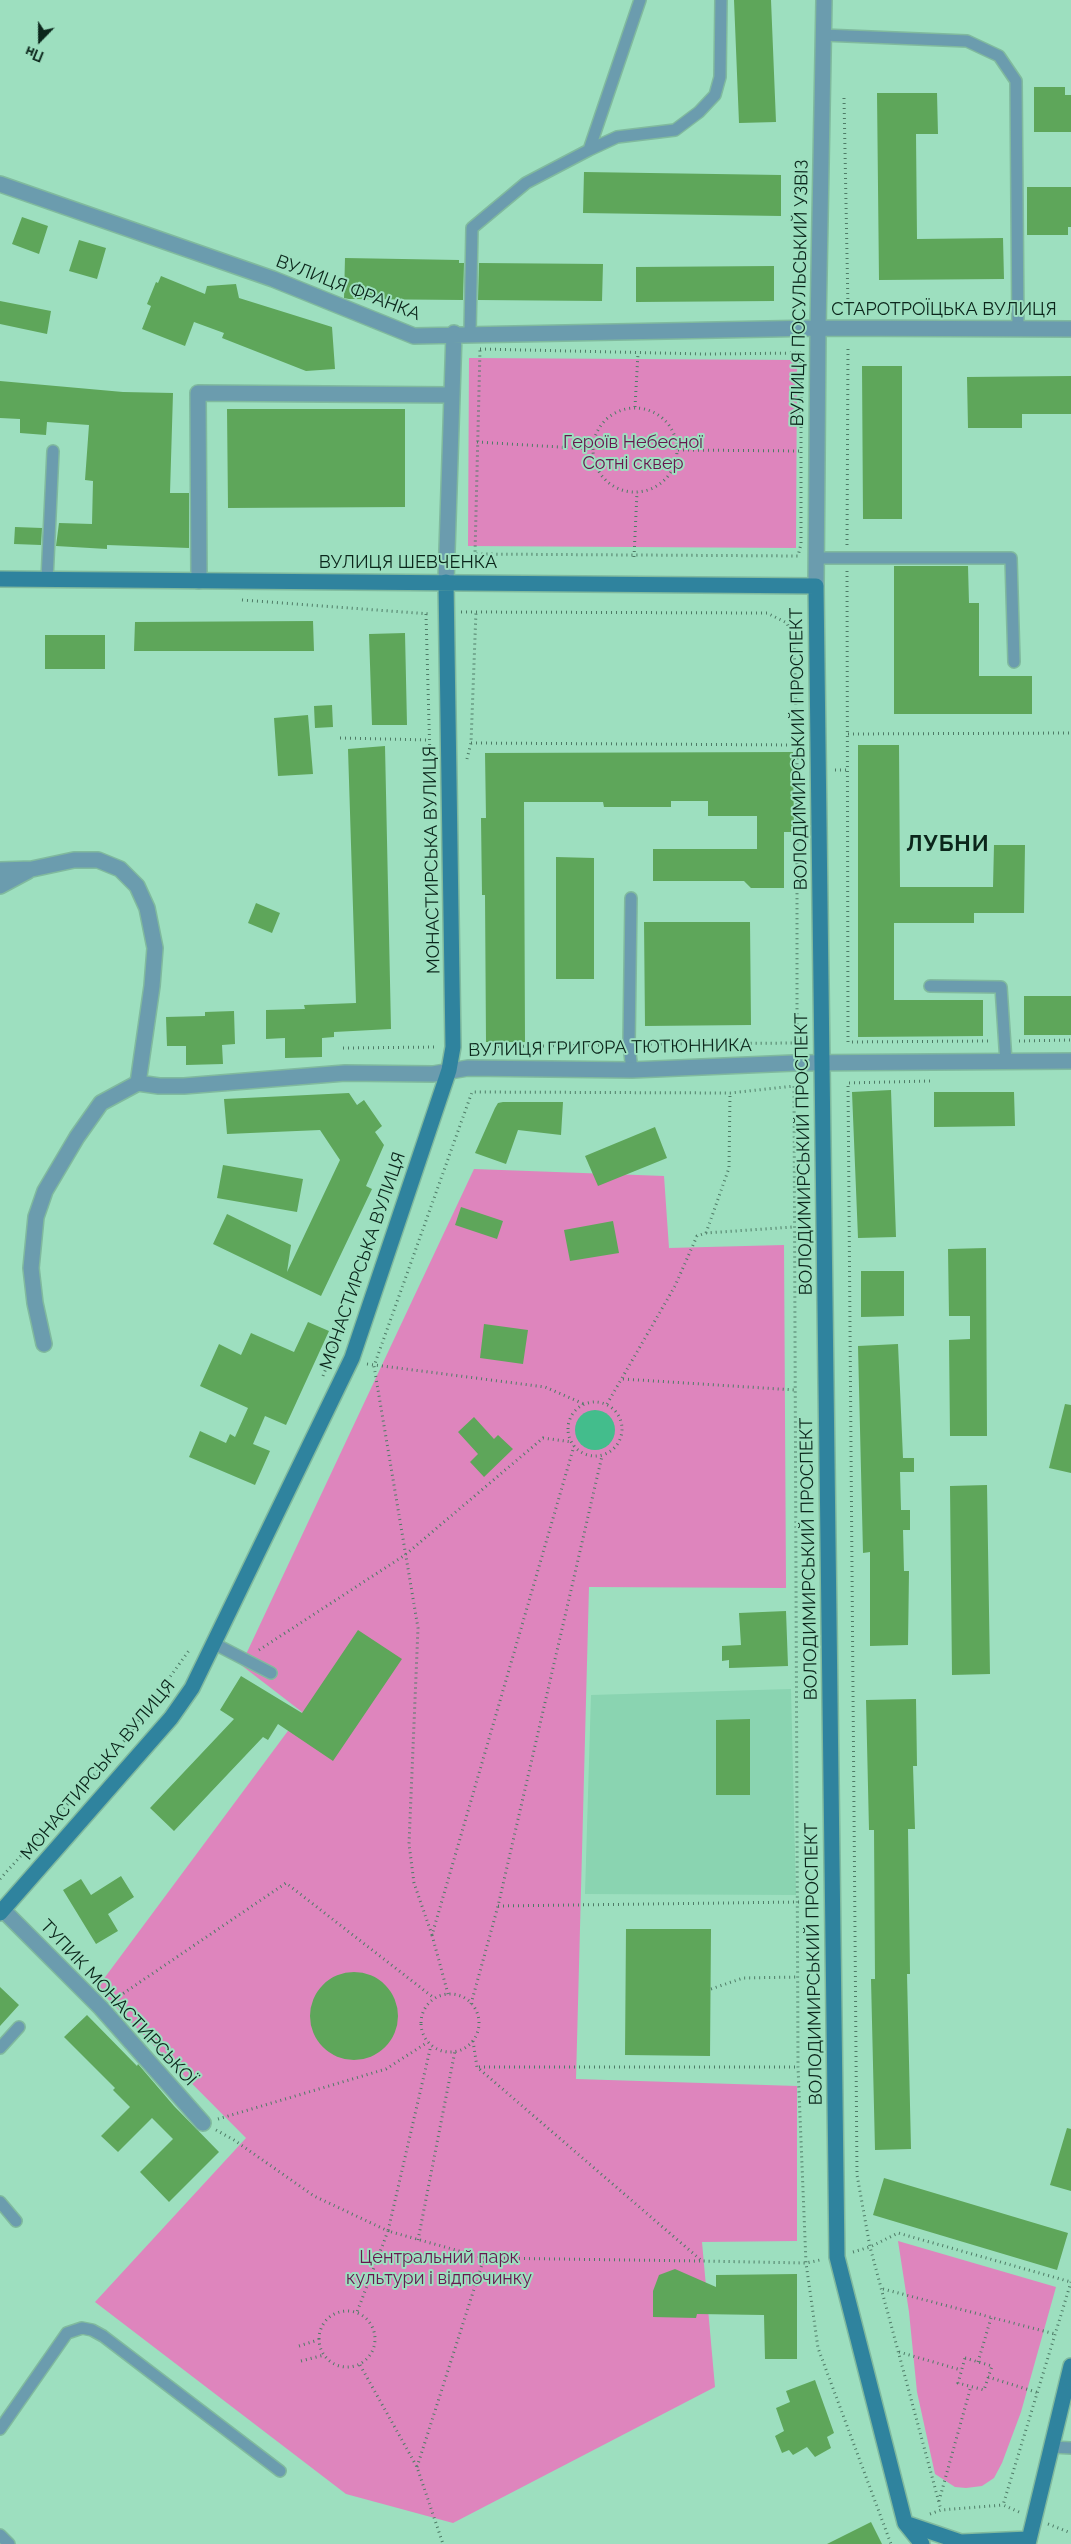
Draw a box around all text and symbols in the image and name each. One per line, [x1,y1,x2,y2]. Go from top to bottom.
north arrow [15,15,65,65]
text: Пн [23,43,46,65]
street label: ВУЛИЦЯ ПОСУЛЬСЬКИЙ УЗВІЗ [787,159,813,427]
street label: ВУЛИЦЯ ФРАНКА [273,250,423,326]
street label: СТАРОТРОЇЦЬКА ВУЛИЦЯ [831,299,1057,321]
park label: Героїв Небесної Сотні сквер [563,432,703,474]
street label: ВУЛИЦЯ ШЕВЧЕНКА [319,552,497,574]
street label: ВОЛОДИМИРСЬКИЙ ПРОСПЕКТ [786,607,812,891]
street label: МОНАСТИРСЬКА ВУЛИЦЯ [419,746,445,974]
district label: ЛУБНИ [906,831,990,857]
street label: ВОЛОДИМИРСЬКИЙ ПРОСПЕКТ [791,1012,817,1296]
street label: ВУЛИЦЯ ГРИГОРА ТЮТЮННИКА [468,1035,752,1061]
street label: МОНАСТИРСЬКА ВУЛИЦЯ [316,1149,410,1373]
street label: ВОЛОДИМИРСЬКИЙ ПРОСПЕКТ [796,1417,822,1701]
street label: МОНАСТИРСЬКА ВУЛИЦЯ [16,1676,180,1864]
street label: ВОЛОДИМИРСЬКИЙ ПРОСПЕКТ [801,1822,827,2106]
street label: ТУПИК МОНАСТИРСЬКОЇ [35,1916,201,2090]
park label: Центральний парк культури і відпочинку [346,2247,532,2290]

